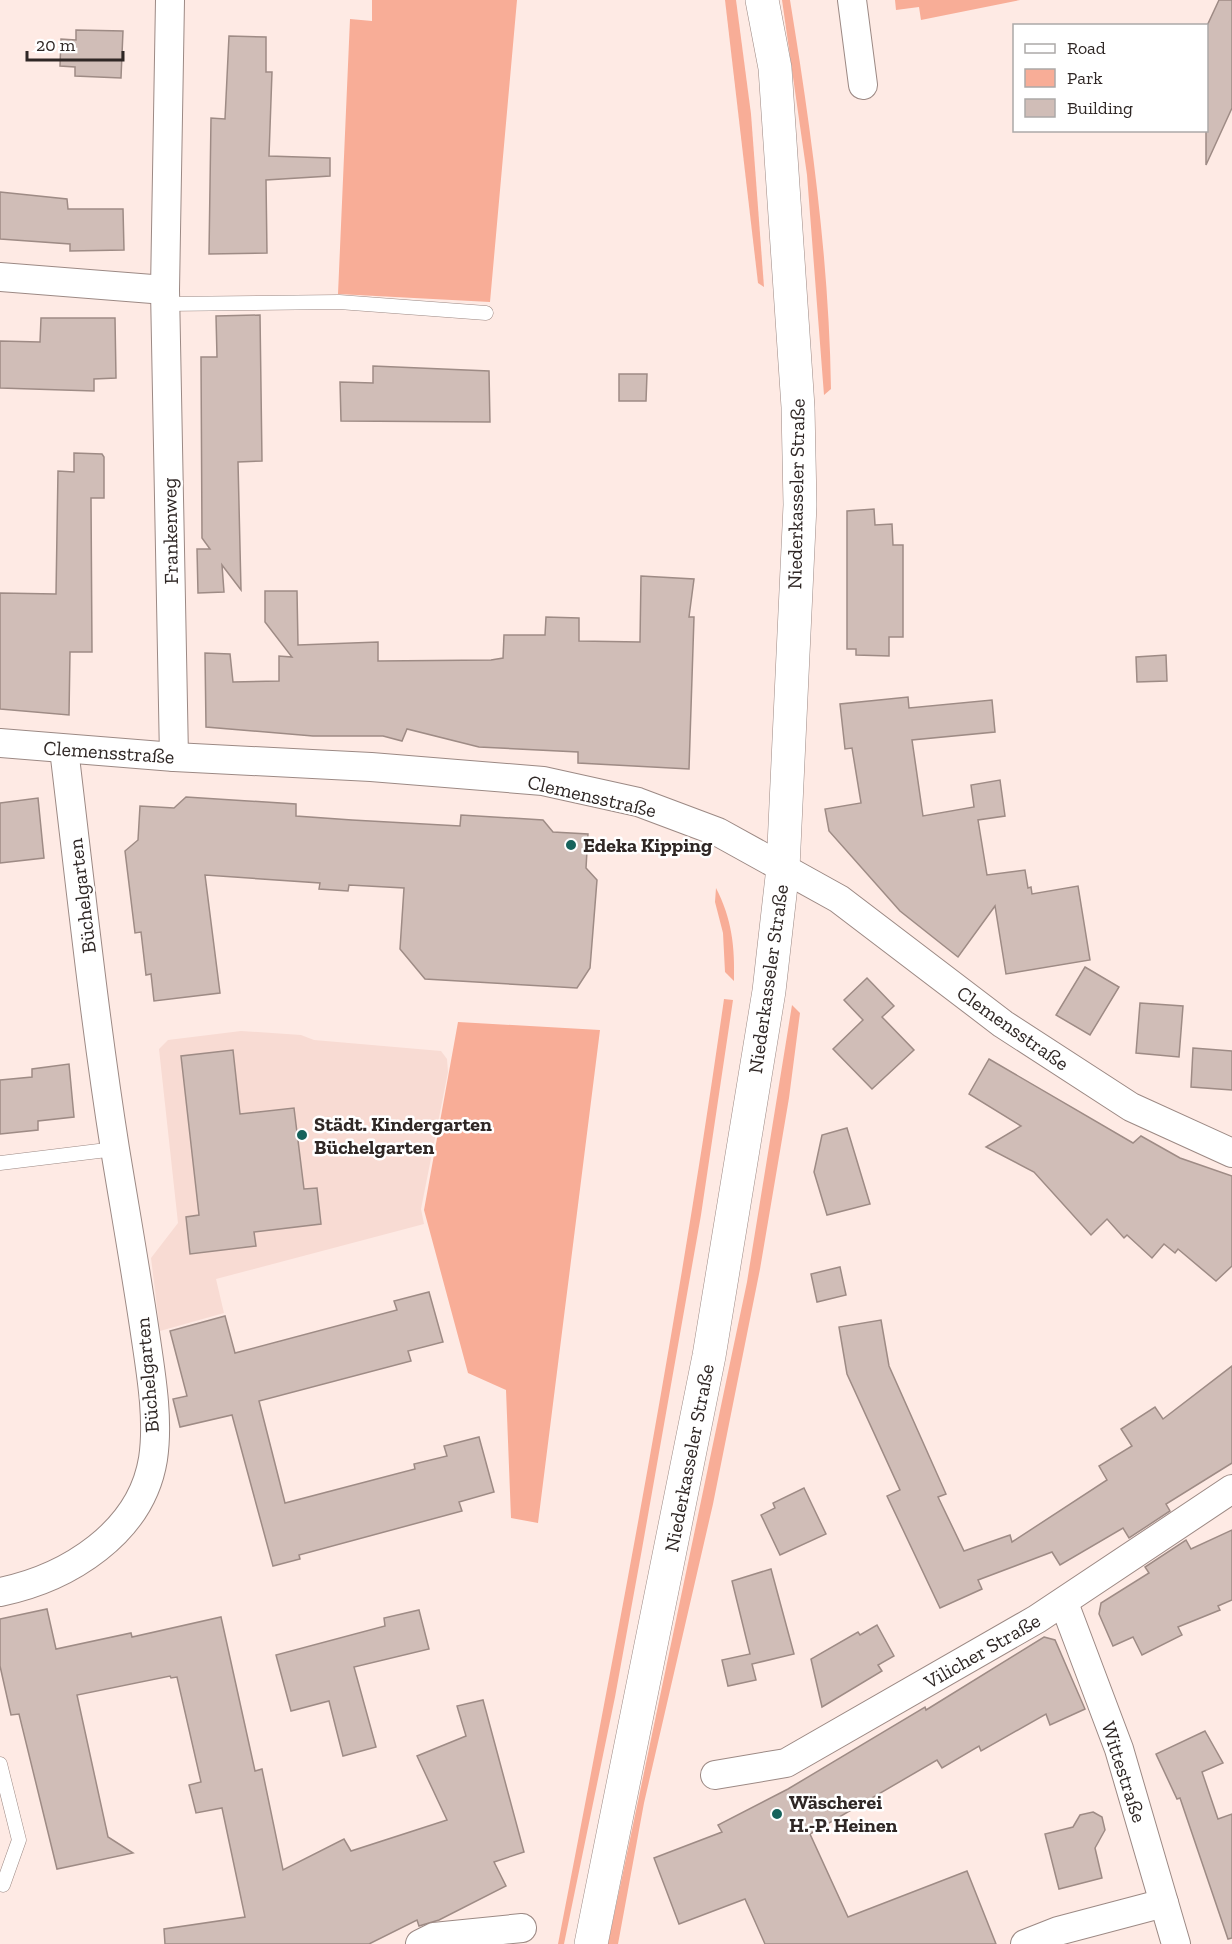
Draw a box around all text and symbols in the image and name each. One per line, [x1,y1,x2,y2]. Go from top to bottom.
scale bar [27,24,123,62]
legend [1013,24,1208,132]
text: 20 m [36,34,76,56]
text: Road [1067,37,1106,59]
text: Park [1067,67,1103,89]
text: Building [1067,97,1133,119]
street label: Niederkasseler Straße [782,398,810,590]
street label: Frankenweg [157,477,183,585]
street label: Clemensstraße [43,735,175,769]
street label: Clemensstraße [525,770,659,822]
place label: Edeka Kipping [583,833,713,857]
street label: Büchelgarten [63,837,101,955]
marker: Edeka Kipping [564,838,578,852]
street label: Niederkasseler Straße [743,883,793,1075]
street label: Clemensstraße [952,981,1074,1075]
place label: Städt. Kindergarten Büchelgarten [314,1112,492,1159]
marker: Städt. Kindergarten Büchelgarten [295,1128,309,1142]
street label: Büchelgarten [130,1316,164,1434]
street label: Niederkasseler Straße [659,1362,719,1554]
street label: Vilicher Straße [919,1608,1044,1694]
street label: Wittestraße [1096,1718,1152,1826]
place label: Wäscherei H.-P. Heinen [789,1790,898,1837]
marker: Wäscherei H.-P. Heinen [770,1807,784,1821]

